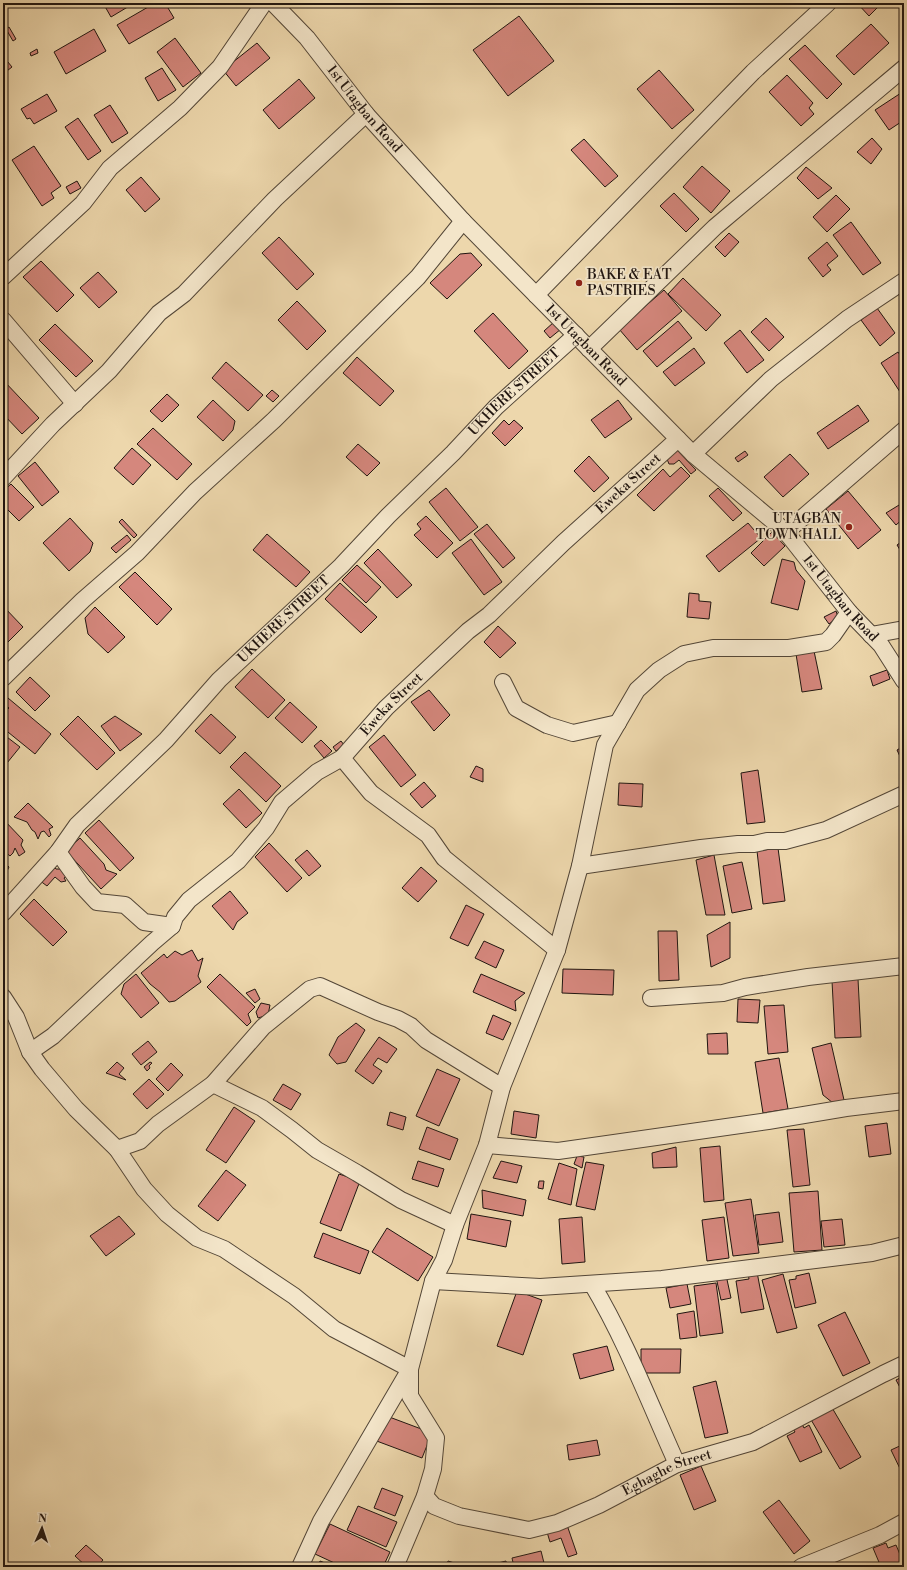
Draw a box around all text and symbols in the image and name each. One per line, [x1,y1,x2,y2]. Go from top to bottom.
street label: 1st Utagban Road [323,62,406,157]
place label: BAKE & EAT PASTRIES [586,266,672,300]
marker: BAKE & EAT PASTRIES [574,278,584,288]
street label: 1st Utagban Road [541,300,630,390]
street label: UKHERE STREET [465,344,564,440]
street label: Eweka Street [592,449,665,518]
place label: UTAGBAN TOWN HALL [756,510,842,544]
marker: UTAGBAN TOWN HALL [844,522,854,532]
street label: 1st Utagban Road [798,551,882,646]
street label: UKHERE STREET [234,572,334,667]
street label: Eweka Street [356,669,427,740]
street label: Eghaghe Street [619,1445,714,1500]
north arrow [22,1508,62,1548]
text: N [38,1512,47,1526]

